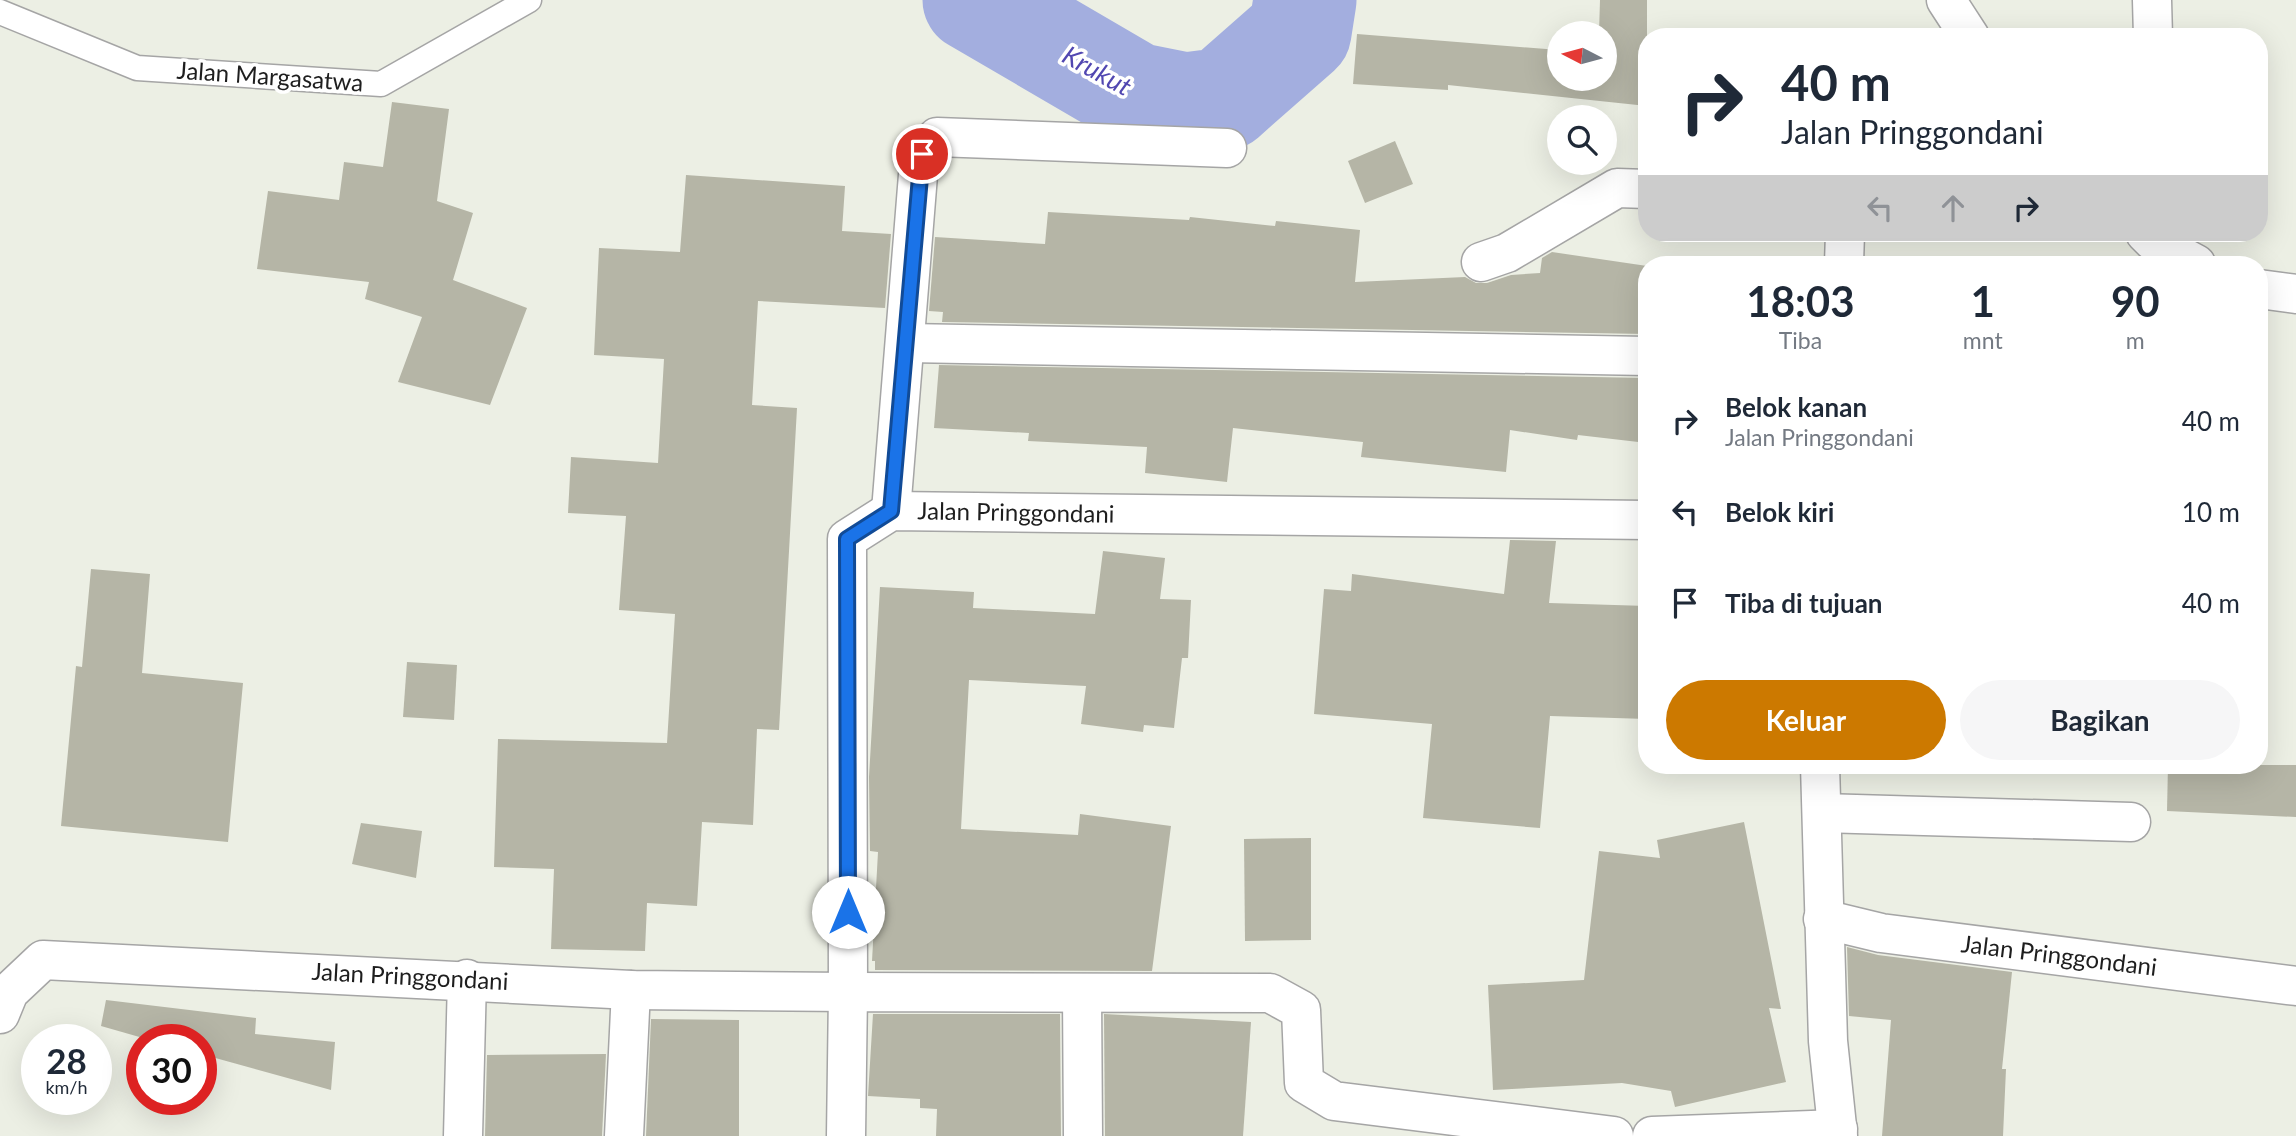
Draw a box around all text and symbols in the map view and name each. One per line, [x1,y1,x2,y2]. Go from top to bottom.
north arrow [1547,21,1617,91]
map controls [1547,21,1617,175]
water label: Krukut [1057,38,1138,102]
text: 40 m [1781,53,1891,111]
street label: Jalan Margasatwa [176,55,364,96]
icon: right [1666,56,1757,147]
button: search [1547,105,1617,175]
text: Jalan Pringgondani [1781,112,2044,151]
pin [892,124,952,184]
icon: arrive [903,135,941,173]
icon: left [1861,189,1899,227]
icon: ahead [1934,189,1972,227]
icon: right [2007,189,2045,227]
text: 18:03 [1746,276,1855,326]
text: 1 [1971,276,1995,326]
text: 90 [2111,276,2160,326]
text: Tiba [1779,326,1822,354]
text: mnt [1963,326,2003,354]
text: m [2126,326,2145,354]
text: Belok kanan [1725,391,1867,423]
icon: right [1666,402,1704,440]
text: 40 m [2182,405,2240,437]
text: Jalan Pringgondani [1725,423,1914,451]
icon: left [1666,493,1704,531]
street label: Jalan Pringgondani [917,495,1115,528]
text: Belok kiri [1725,496,1834,528]
text: 10 m [2182,496,2240,528]
icon: arrive [1666,584,1704,622]
text: Tiba di tujuan [1725,587,1883,619]
text: 40 m [2182,587,2240,619]
button: Keluar [1666,680,1946,760]
button: Bagikan [1960,680,2240,760]
position arrow [811,875,885,949]
street label: Jalan Pringgondani [1960,928,2159,981]
street label: Jalan Pringgondani [311,956,509,995]
speed limit sign: 30 [126,1024,217,1115]
text: 28 [46,1039,87,1081]
text: km/h [45,1076,88,1098]

